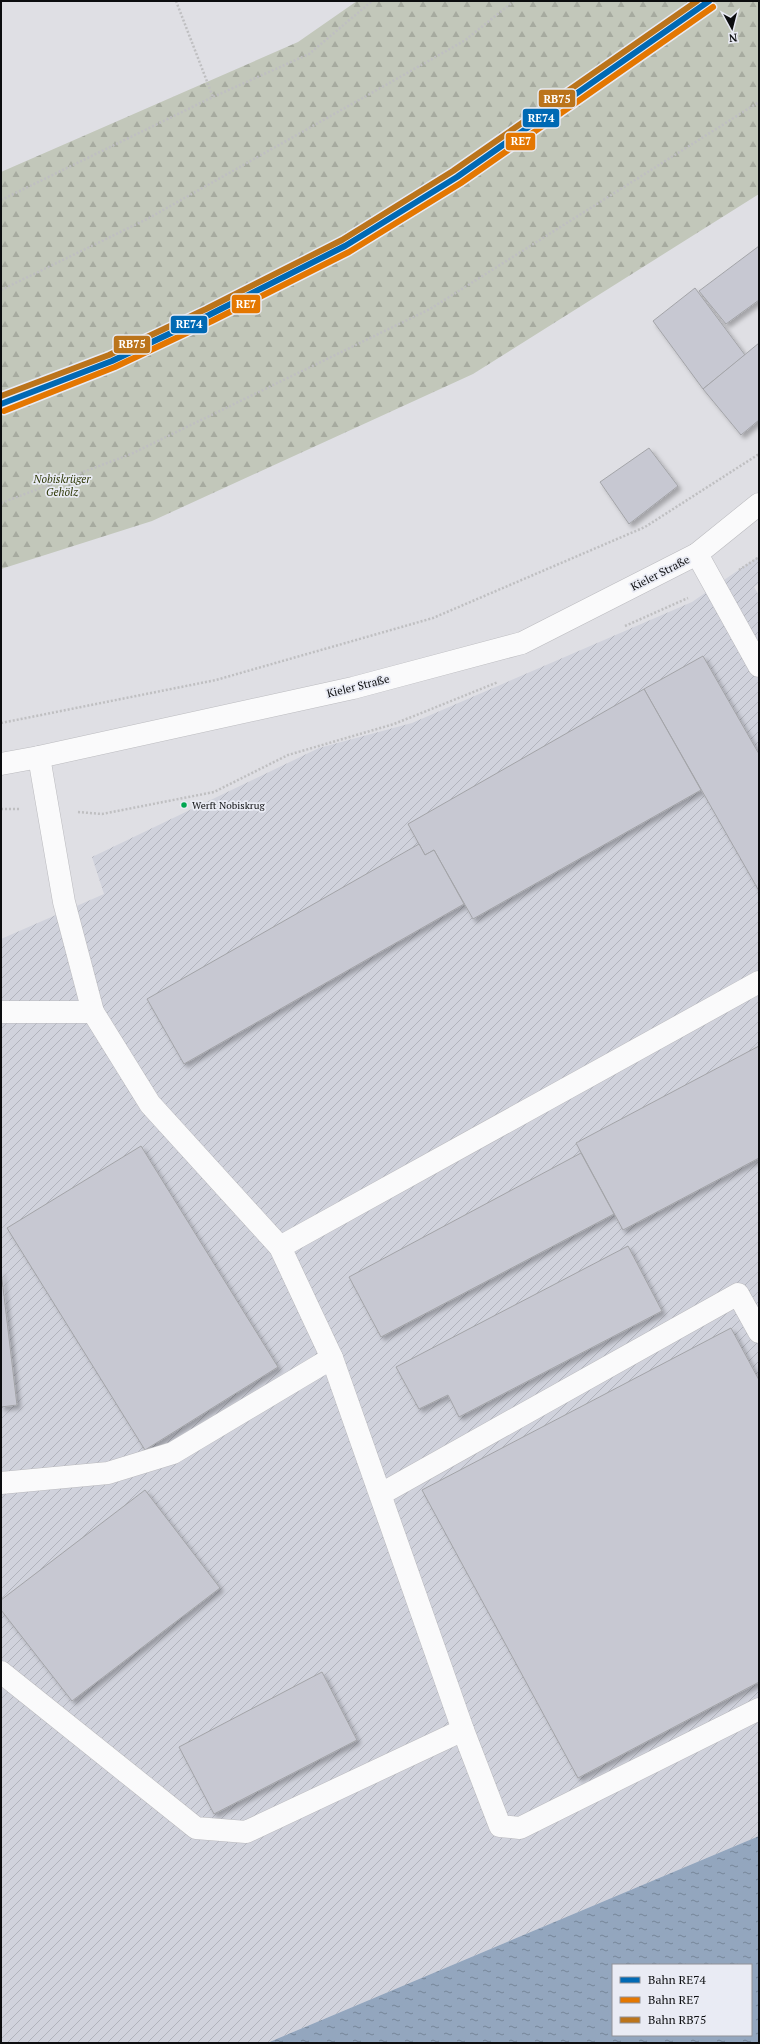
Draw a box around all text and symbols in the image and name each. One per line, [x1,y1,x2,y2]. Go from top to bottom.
north arrow [712,8,752,48]
text: N [728,30,738,45]
line badge: RB75 [538,89,576,108]
text: RB75 [543,92,571,106]
line badge: RE74 [522,108,560,128]
text: RE74 [528,111,555,125]
line badge: RE7 [505,132,536,151]
text: RE7 [511,134,531,148]
line badge: RE7 [231,294,261,314]
text: RE7 [236,297,256,311]
line badge: RE74 [170,315,208,334]
text: RE74 [176,317,203,331]
line badge: RB75 [113,335,151,354]
text: RB75 [118,337,146,351]
park label: Nobiskrüger Gehölz [32,472,91,499]
street label: Kieler Straße [628,552,692,594]
street label: Kieler Straße [325,671,391,701]
place label: Werft Nobiskrug [192,799,265,812]
marker: Werft Nobiskrug [179,800,189,810]
legend [612,1964,752,2036]
text: Bahn RE74 [648,1972,707,1987]
text: Bahn RE7 [648,1992,700,2007]
text: Bahn RB75 [648,2012,706,2027]

